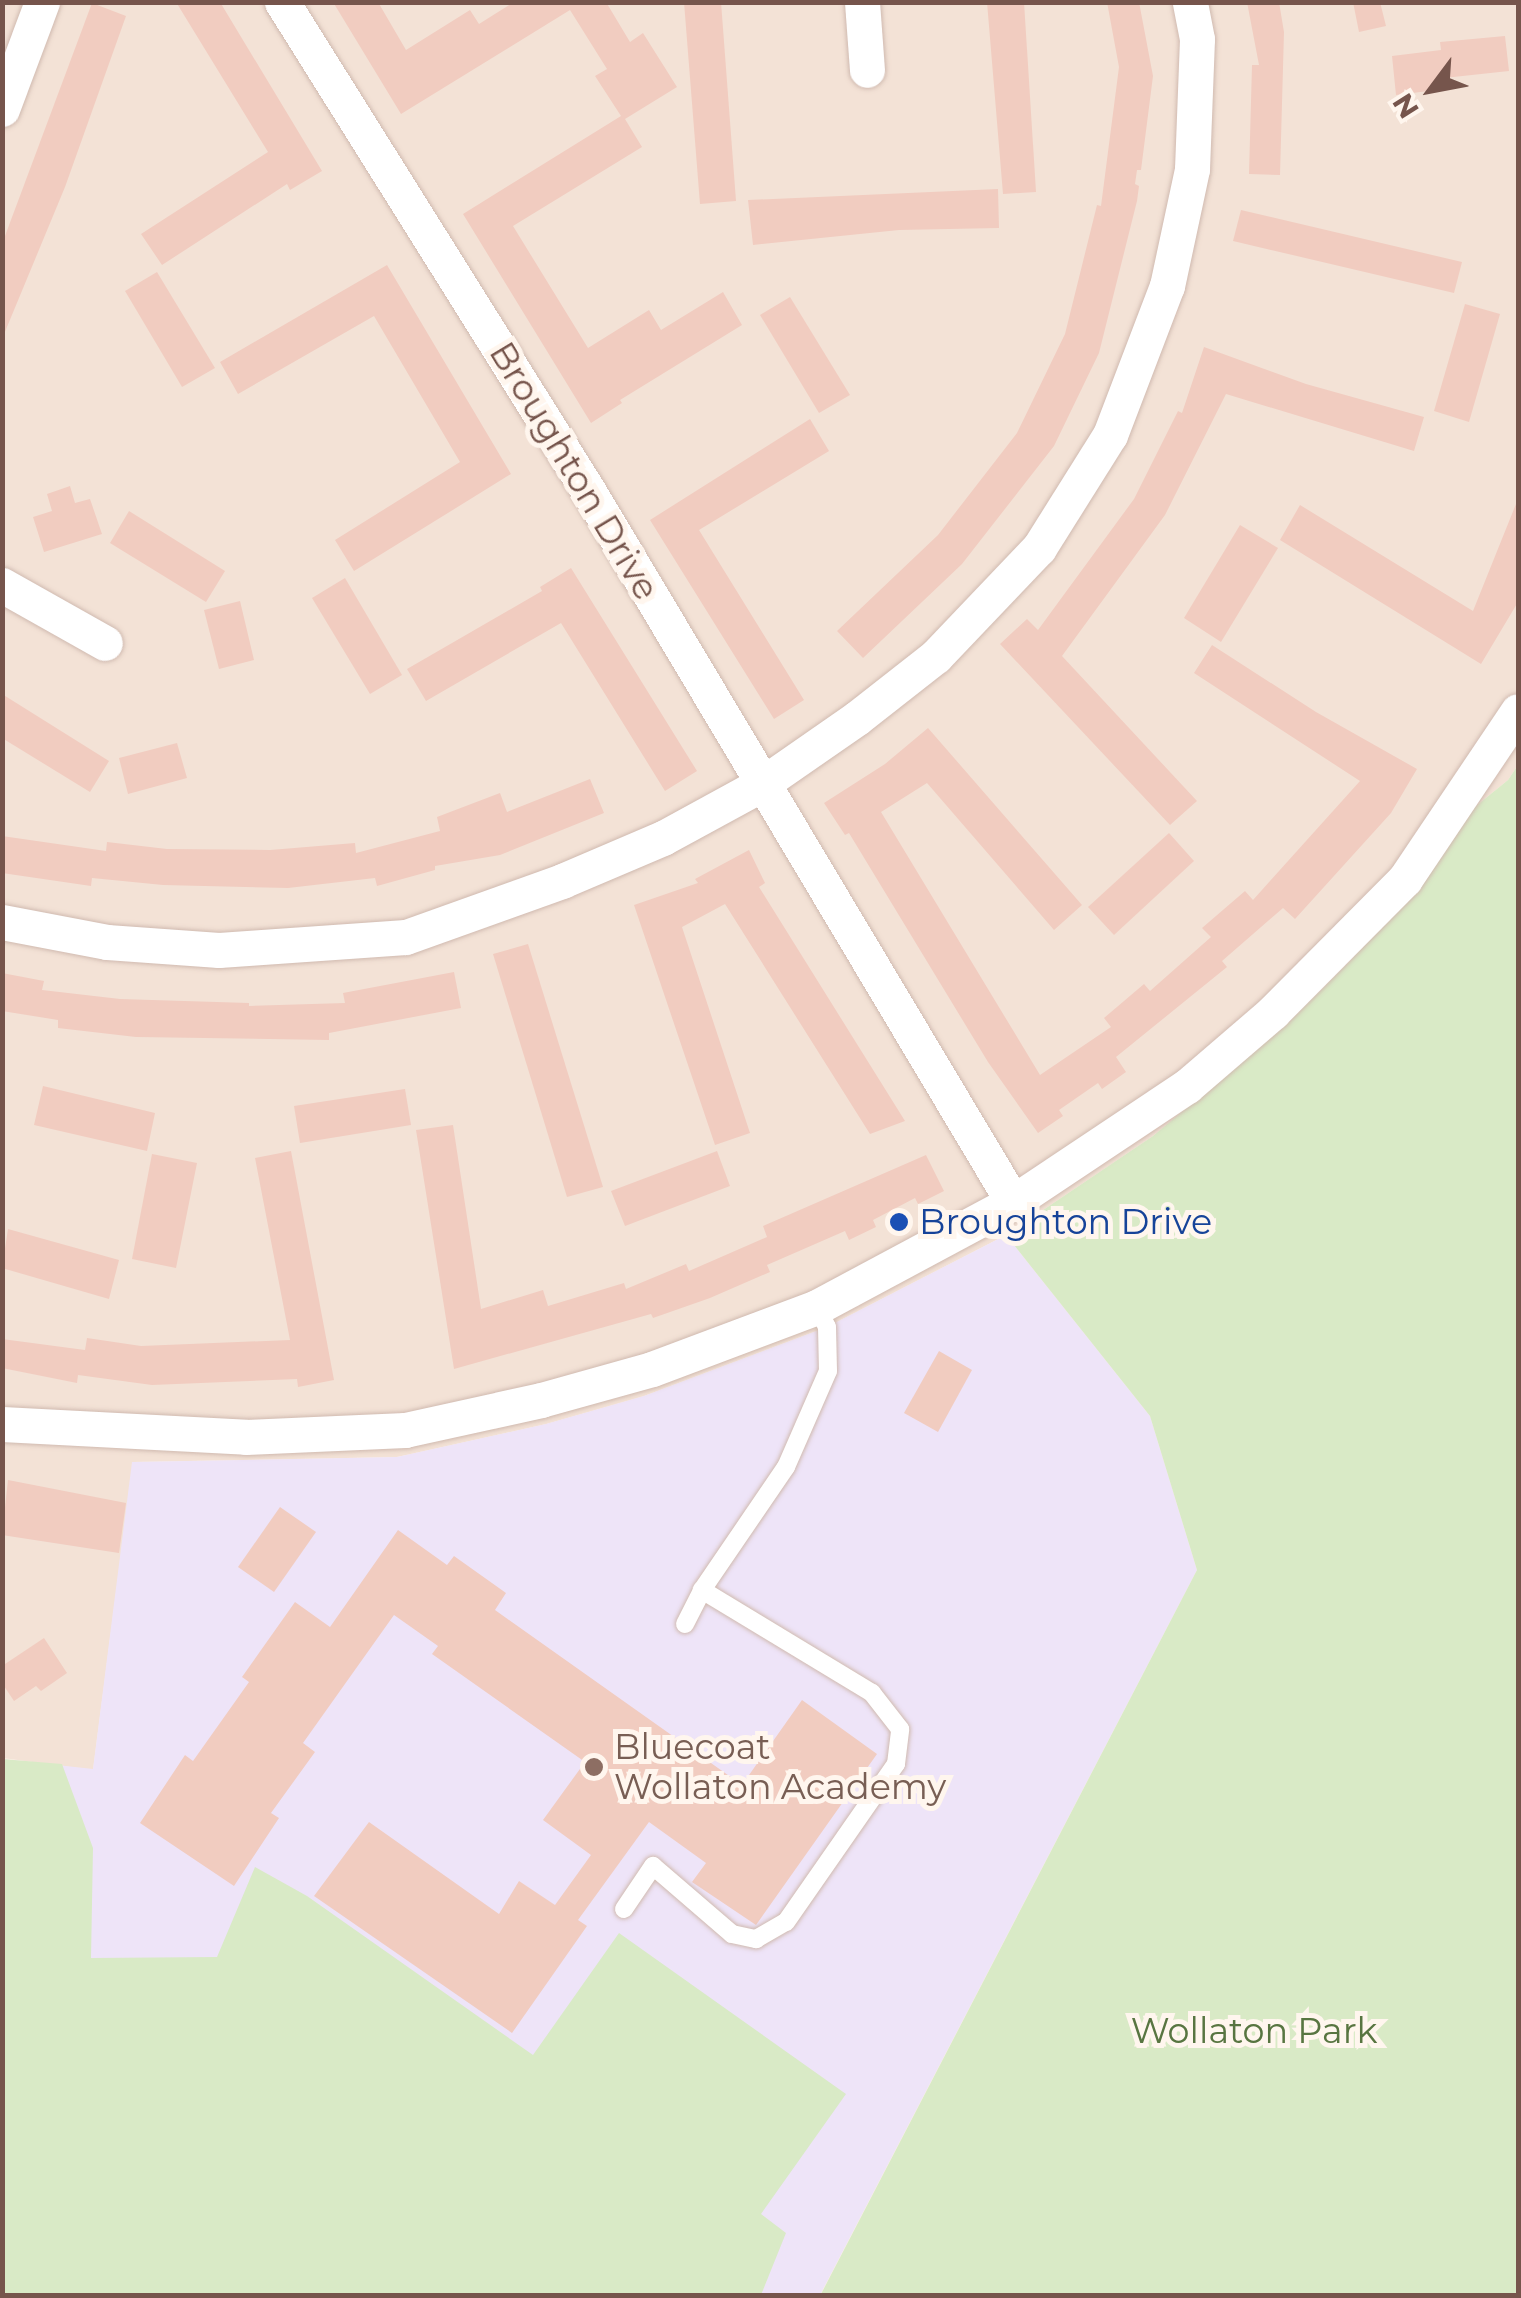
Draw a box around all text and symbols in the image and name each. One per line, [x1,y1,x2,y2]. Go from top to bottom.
north arrow [1381,40,1481,140]
text: N [1385,87,1426,124]
street label: Broughton Drive [481,335,667,607]
place label: Broughton Drive [919,1201,1212,1243]
marker: Broughton Drive [888,1211,910,1233]
place label: Bluecoat Wollaton Academy [614,1726,946,1808]
marker: Bluecoat Wollaton Academy [583,1756,605,1778]
park label: Wollaton Park [1131,2010,1377,2052]

